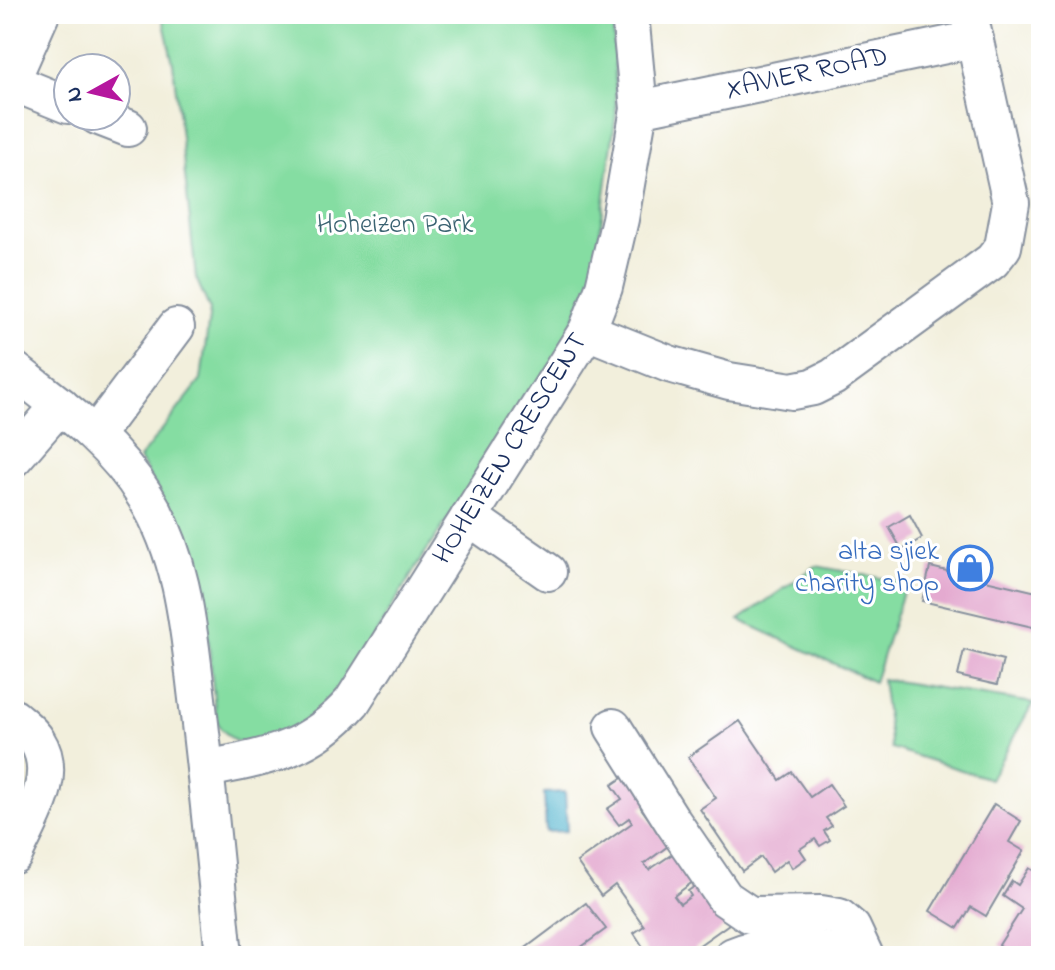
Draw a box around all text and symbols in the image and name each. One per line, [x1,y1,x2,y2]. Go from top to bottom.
street label: XAVIER ROAD [722,37,892,111]
north arrow [52,52,132,132]
text: N [58,85,92,104]
park label: Hoheizen Park [317,205,474,246]
street label: HOHEIZEN CRESCENT [423,325,599,573]
place label: alta sjiek charity shop [795,532,940,605]
shop icon: alta sjiek charity shop [946,544,994,592]

